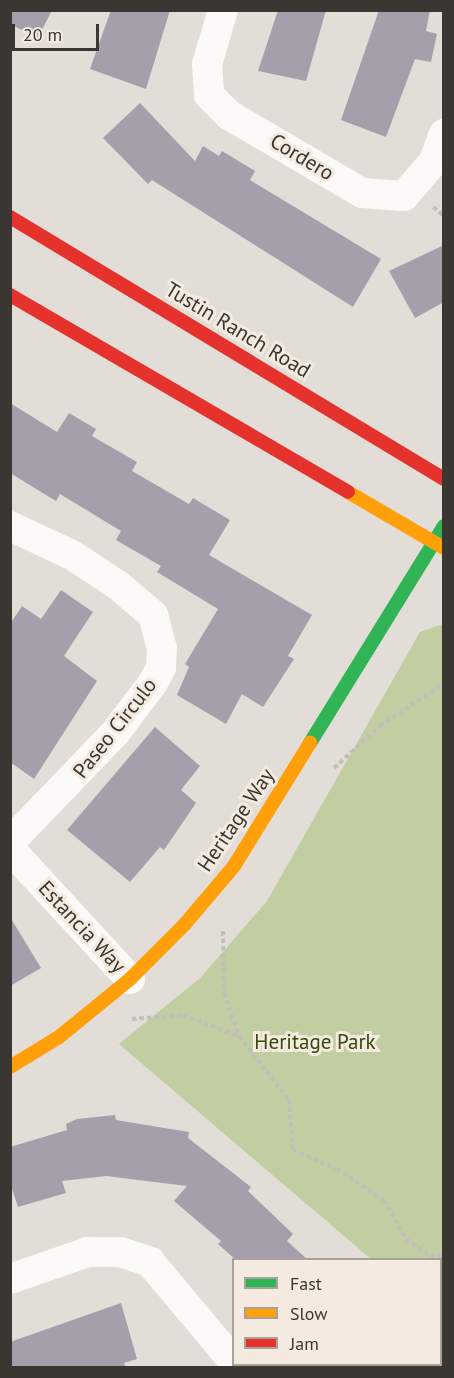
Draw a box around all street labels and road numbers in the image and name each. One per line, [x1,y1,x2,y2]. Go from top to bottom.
street label: Cordero [266,128,338,186]
street label: Tustin Ranch Road [161,277,315,383]
street label: Paseo Circulo [68,673,162,783]
street label: Heritage Way [192,763,280,877]
street label: Estancia Way [33,876,131,978]

